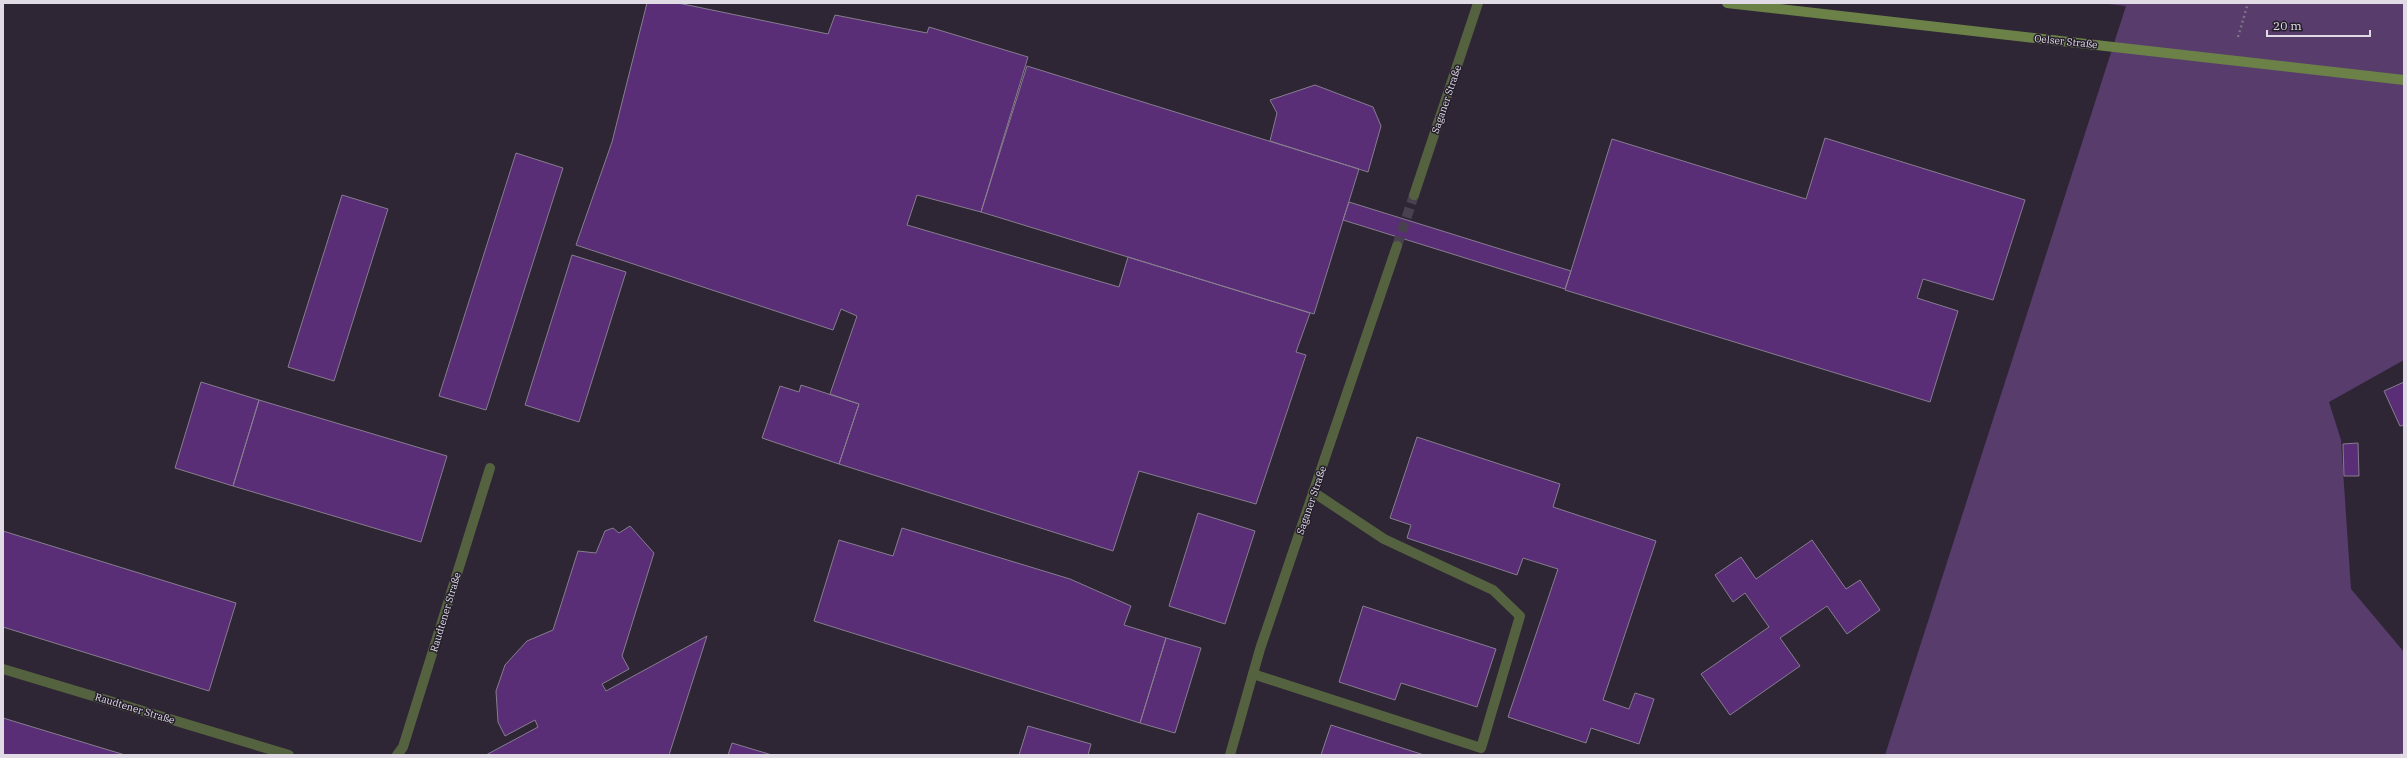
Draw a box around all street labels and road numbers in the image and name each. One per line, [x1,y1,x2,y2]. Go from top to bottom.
street label: Oelser Straße [2034,32,2098,51]
street label: Saganer Straße [1429,63,1464,135]
street label: Saganer Straße [1294,464,1329,536]
street label: Raudtener Straße [427,571,464,654]
street label: Raudtener Straße [93,690,176,727]

